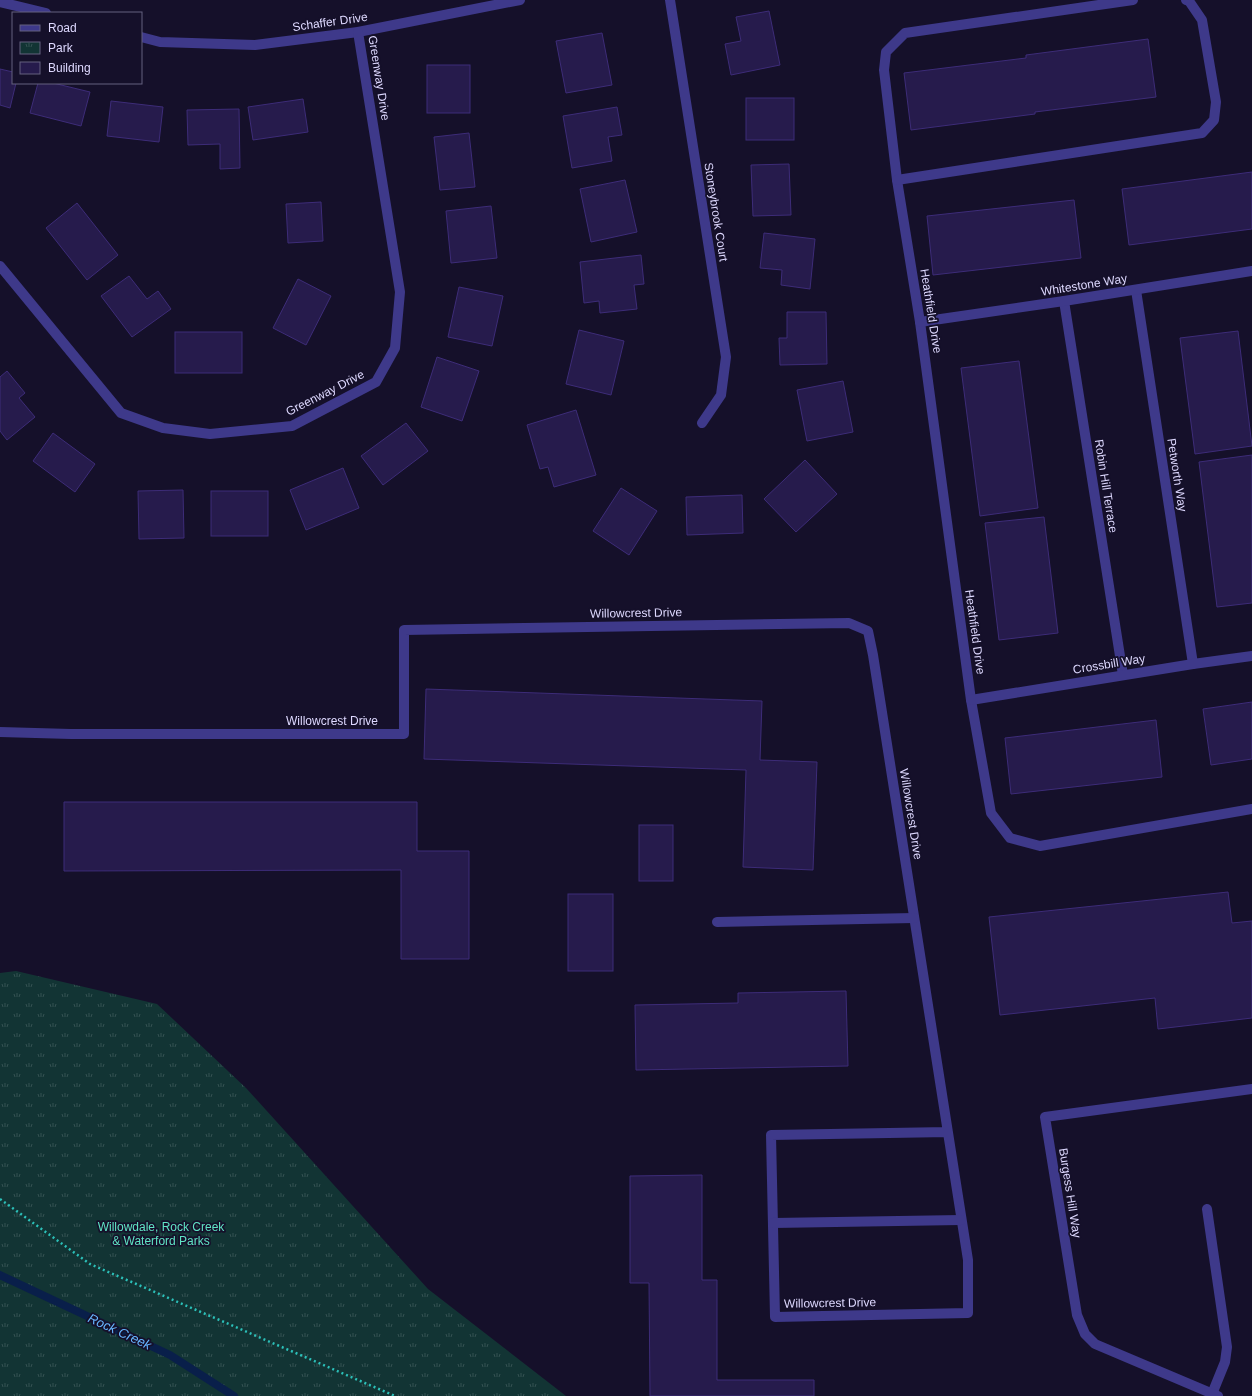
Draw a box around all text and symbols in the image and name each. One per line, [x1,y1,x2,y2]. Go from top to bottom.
street label: Schaffer Drive [291,10,369,34]
legend [12,12,142,84]
text: Road [48,21,77,35]
street label: Greenway Drive [365,34,393,122]
text: Park [48,41,74,55]
text: Building [48,61,91,75]
street label: Stoneybrook Court [701,161,731,263]
street label: Heathfield Drive [917,268,945,355]
street label: Whitestone Way [1040,271,1128,299]
street label: Greenway Drive [283,367,367,419]
street label: Petworth Way [1164,437,1190,513]
street label: Robin Hill Terrace [1092,438,1120,534]
street label: Heathfield Drive [962,589,988,676]
street label: Willowcrest Drive [590,605,682,621]
street label: Crossbill Way [1072,651,1146,677]
street label: Willowcrest Drive [286,714,378,728]
street label: Willowcrest Drive [897,767,925,861]
street label: Burgess Hill Way [1056,1147,1084,1239]
park label: Willowdale, Rock Creek & Waterford Parks [98,1220,225,1248]
street label: Willowcrest Drive [784,1295,876,1311]
water label: Rock Creek [86,1310,155,1353]

